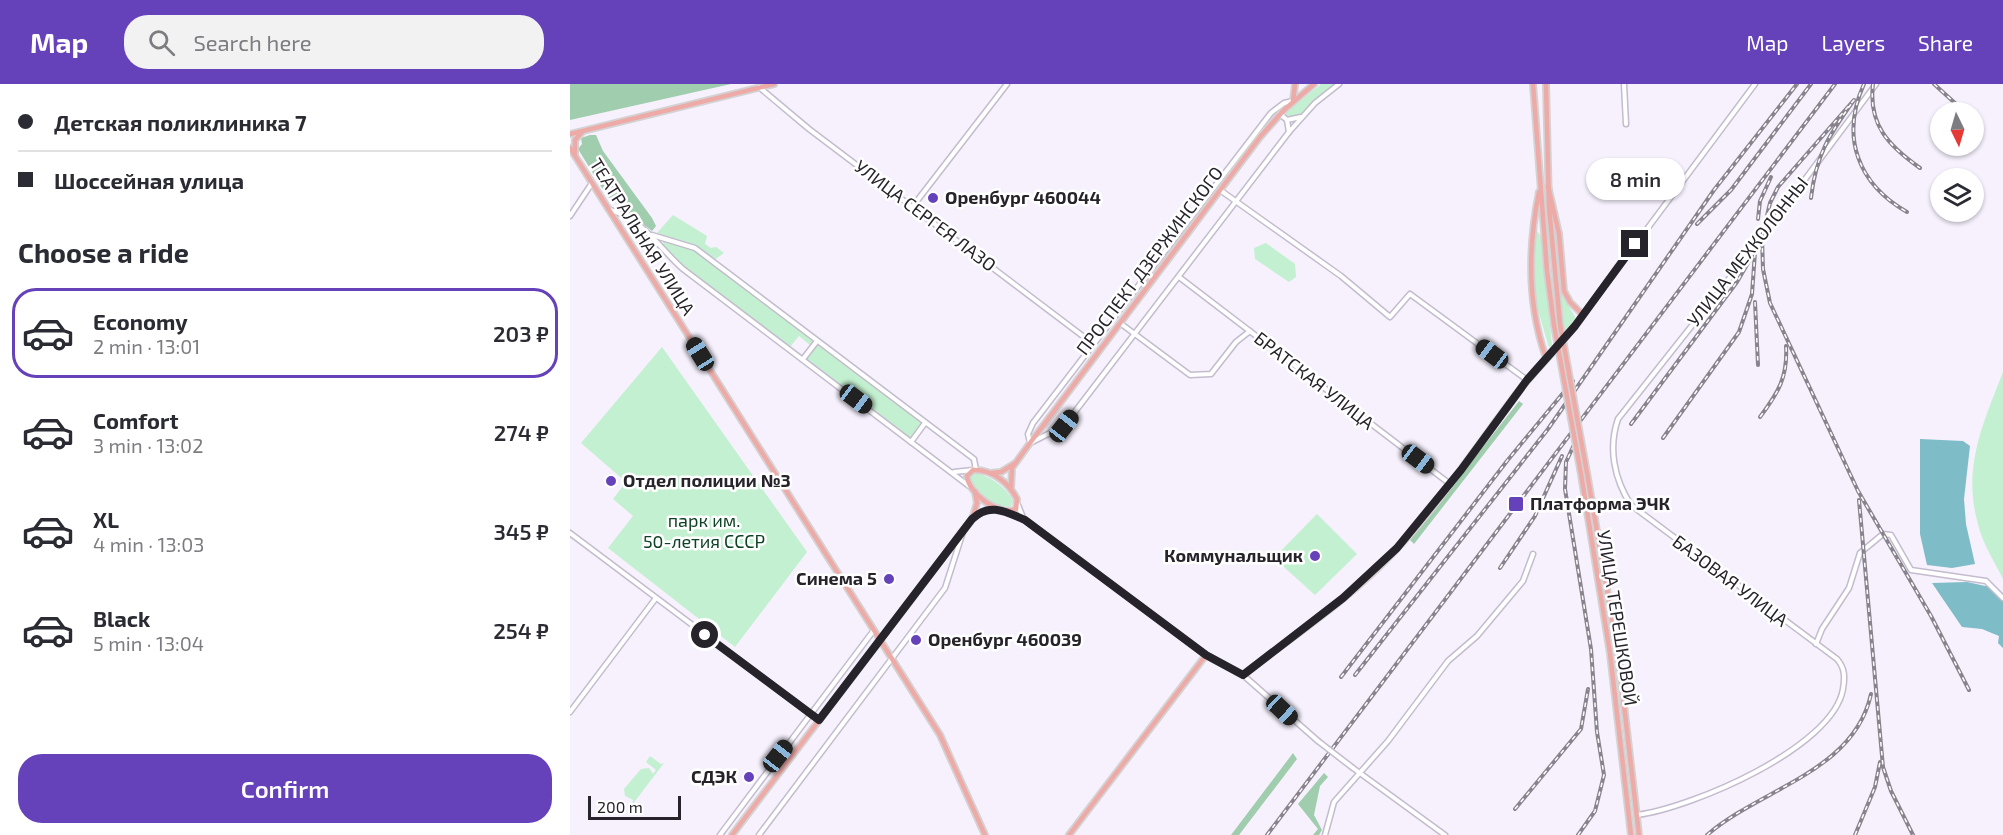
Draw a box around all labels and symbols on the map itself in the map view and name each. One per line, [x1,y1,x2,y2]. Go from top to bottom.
north arrow [1930,102,1984,156]
street label: ТЕАТРАЛЬНАЯ УЛИЦА [586,154,700,320]
street label: УЛИЦА СЕРГЕЯ ЛАЗО [851,155,1001,276]
callout: 8 min [1586,157,1684,199]
street label: ПРОСПЕКТ ДЗЕРЖИНСКОГО [1071,162,1227,359]
street label: УЛИЦА МЕХКОЛОННЫ [1682,172,1812,330]
place label: Оренбург 460044 [945,186,1101,208]
marker: Оренбург 460044 [926,191,940,205]
route end [1621,230,1648,257]
street label: БРАТСКАЯ УЛИЦА [1250,327,1380,434]
car [683,334,717,374]
car [1472,336,1512,372]
car [836,381,876,417]
car [1046,406,1082,446]
car [1398,441,1438,477]
place label: Отдел полиции №3 [623,469,791,491]
marker: Отдел полиции №3 [604,474,618,488]
place label: Платформа ЭЧК [1530,492,1671,514]
marker: Платформа ЭЧК [1507,495,1525,513]
park label: парк им. 50-летия СССР [643,509,765,552]
street label: УЛИЦА ТЕРЕШКОВОЙ [1593,529,1643,707]
street label: БАЗОВАЯ УЛИЦА [1669,530,1793,631]
place label: Коммунальщик [1164,544,1303,566]
marker: Коммунальщик [1308,549,1322,563]
place label: Синема 5 [796,567,877,589]
marker: Синема 5 [882,572,896,586]
route start [691,621,718,648]
place label: Оренбург 460039 [928,628,1082,650]
marker: Оренбург 460039 [909,633,923,647]
car [1263,691,1301,729]
car [760,736,796,776]
place label: СДЭК [691,765,737,787]
marker: СДЭК [742,770,756,784]
scale bar [588,793,681,820]

